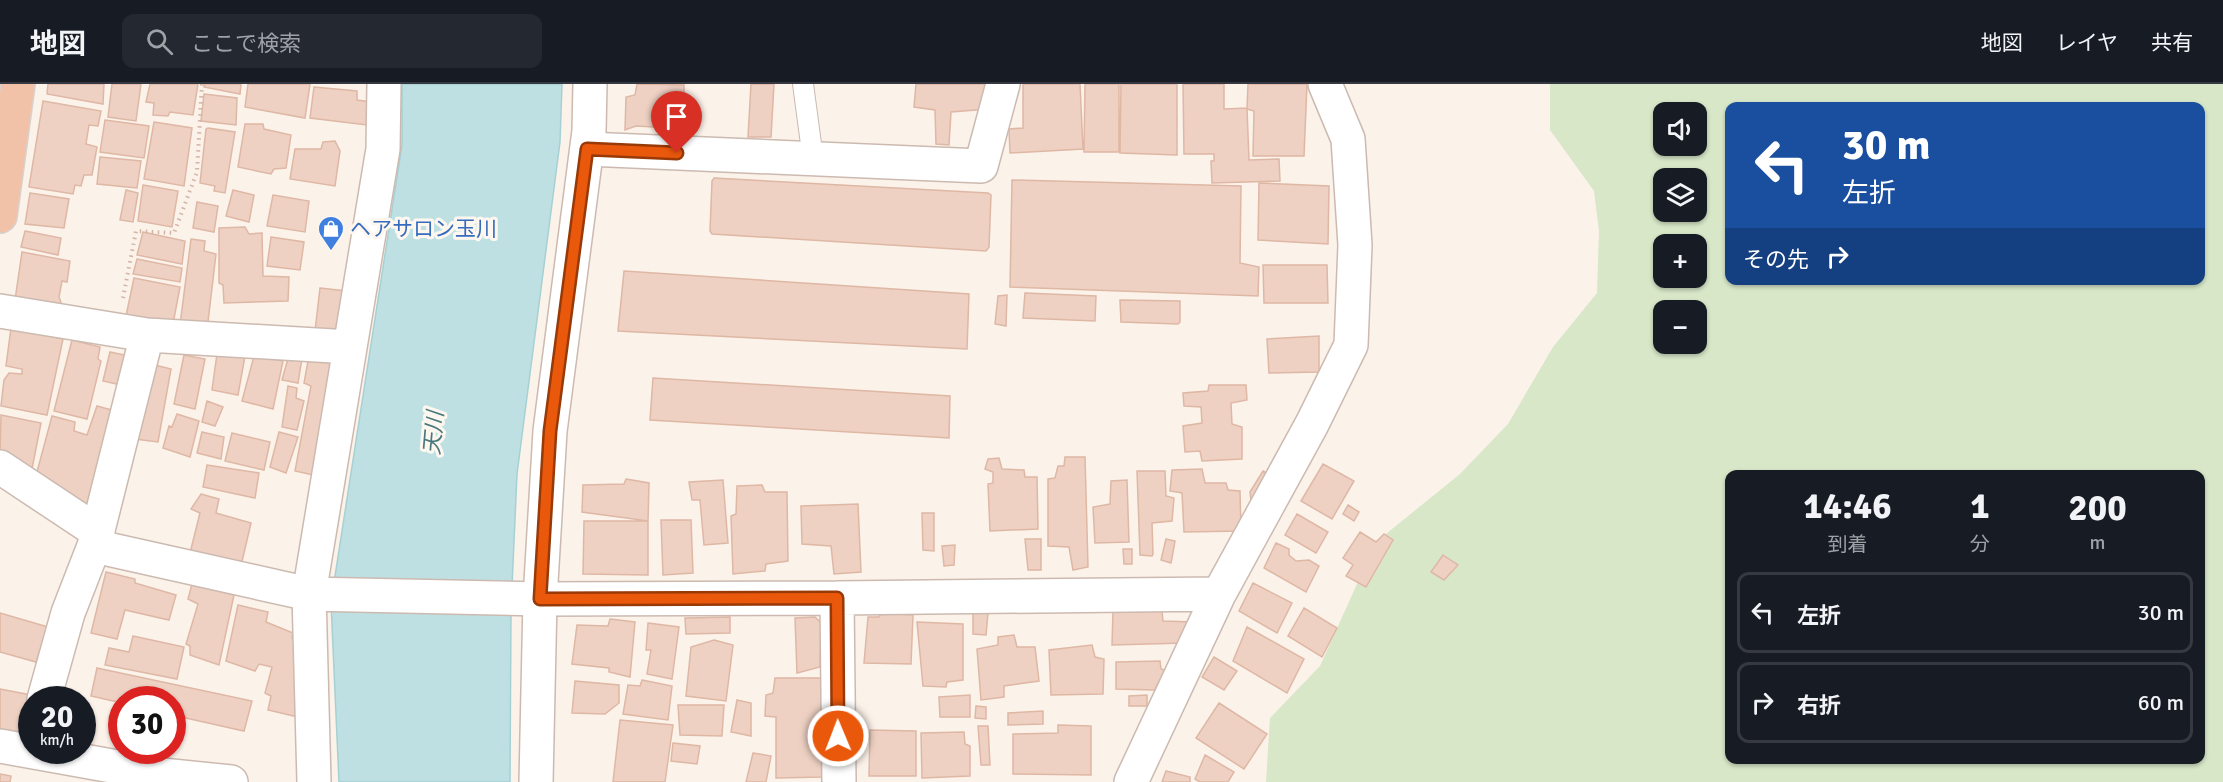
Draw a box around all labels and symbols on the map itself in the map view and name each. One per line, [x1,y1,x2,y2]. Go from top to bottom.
pin [651,91,702,153]
shop icon: ヘアサロン玉川 [316,214,346,252]
place label: ヘアサロン玉川 [350,216,497,242]
water label: 天川 [418,408,449,456]
speed limit sign: 30 [108,686,186,764]
position arrow [806,704,870,768]

